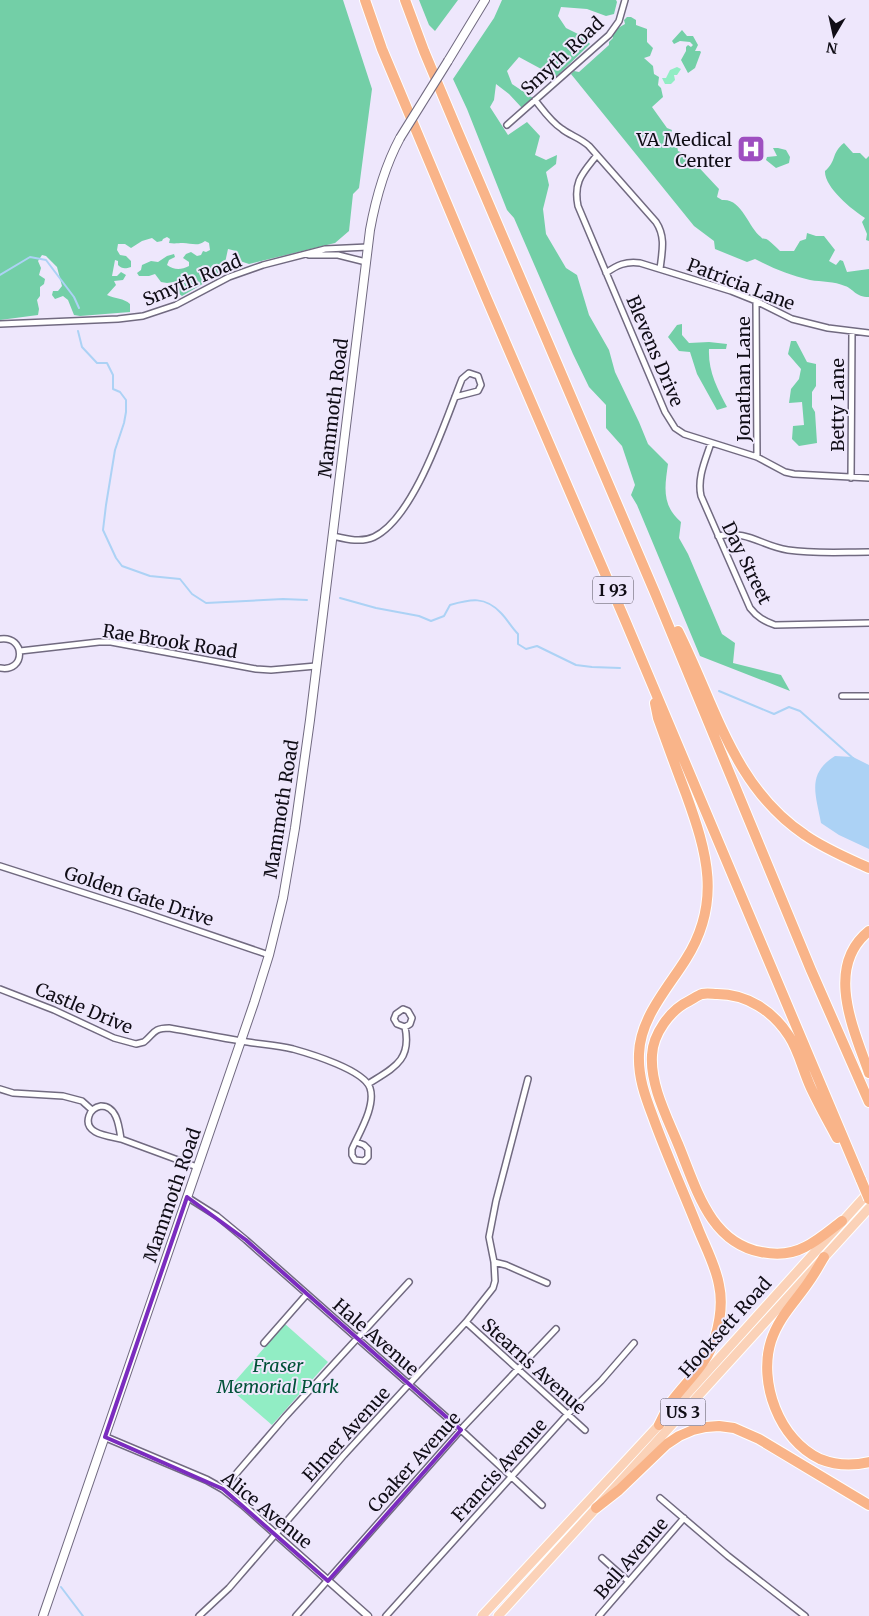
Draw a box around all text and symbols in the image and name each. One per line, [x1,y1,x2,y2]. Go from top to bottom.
north arrow [809,10,859,60]
street label: Smyth Road [516,12,608,100]
text: N [825,38,839,58]
place label: VA Medical Center [636,128,732,172]
hospital icon: VA Medical Center [736,134,766,164]
street label: Smyth Road [139,249,245,311]
street label: Patricia Lane [684,253,798,315]
street label: Blevens Drive [621,292,689,410]
street label: Jonathan Lane [732,316,755,443]
street label: Mammoth Road [313,337,353,479]
street label: Betty Lane [826,358,849,452]
street label: Day Street [717,518,777,608]
road number: I 93 [593,576,633,604]
street label: Rae Brook Road [101,619,239,663]
street label: Mammoth Road [259,738,303,880]
street label: Golden Gate Drive [61,861,217,931]
street label: Castle Drive [32,977,136,1039]
street label: Mammoth Road [138,1125,206,1265]
street label: Hooksett Road [674,1272,776,1382]
street label: Hale Avenue [328,1293,424,1381]
street label: Stearns Avenue [477,1313,591,1419]
park label: Fraser Memorial Park [216,1354,339,1398]
street label: Elmer Avenue [297,1382,395,1486]
road number: US 3 [660,1398,706,1425]
street label: Coaker Avenue [363,1407,465,1517]
street label: Francis Avenue [447,1414,551,1526]
street label: Alice Avenue [216,1466,317,1554]
street label: Bell Avenue [589,1513,673,1603]

